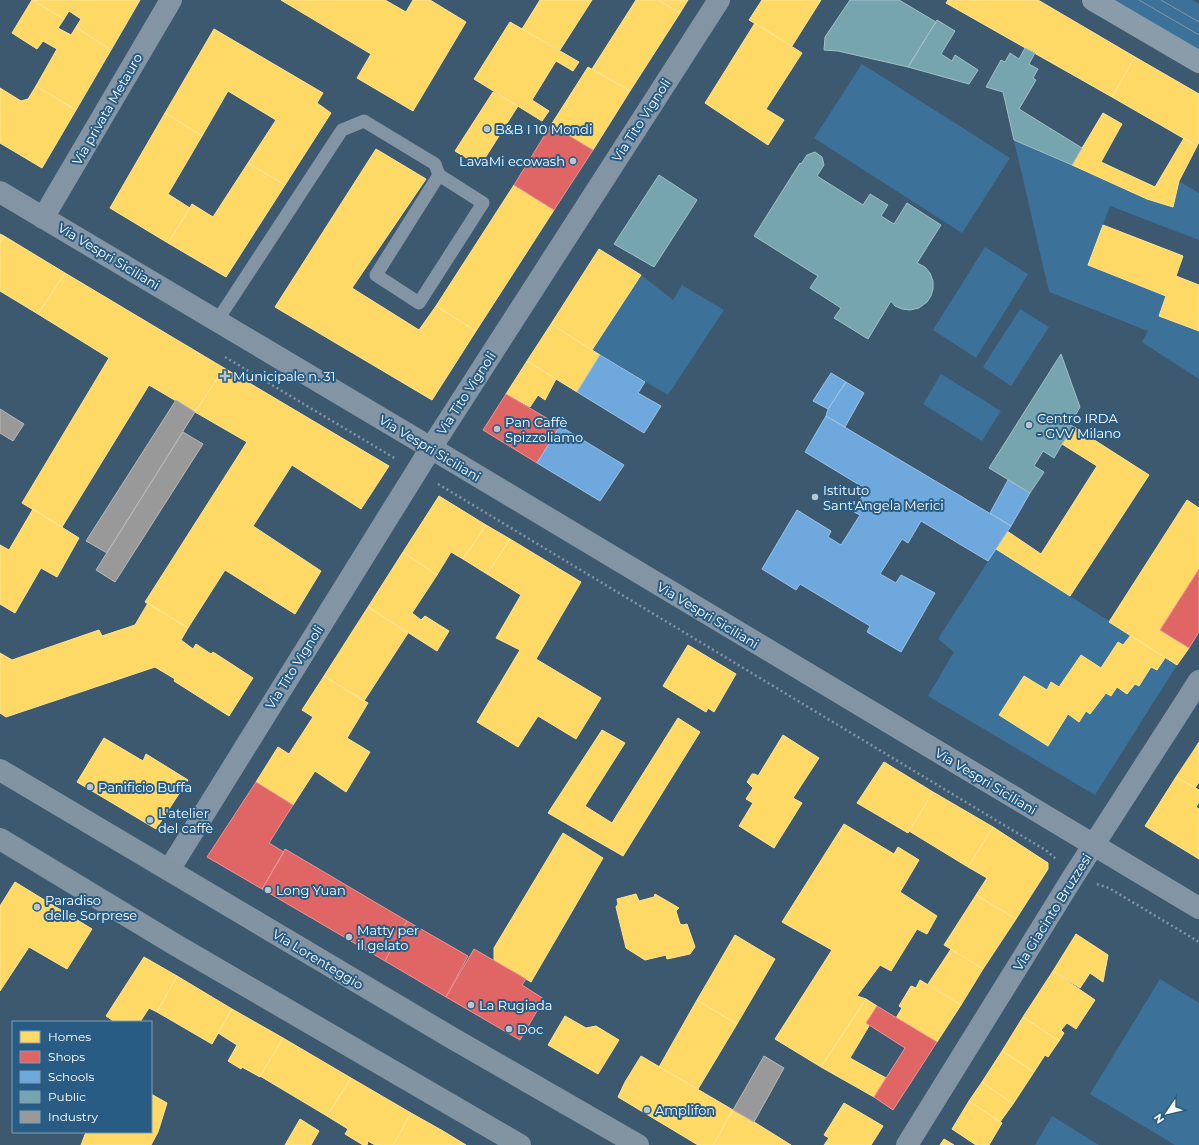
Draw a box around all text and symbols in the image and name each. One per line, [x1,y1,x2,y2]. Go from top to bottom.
street label: Via privata Metauro [68,50,146,168]
street label: Via Tito Vignoli [608,75,674,165]
place label: B&B I 10 Mondi [495,121,592,137]
marker: B&B I 10 Mondi [482,124,492,134]
place label: LavaMi ecowash [459,153,565,169]
marker: LavaMi ecowash [568,156,578,166]
street label: Via Vespri Siciliani [55,219,163,293]
street label: Via Tito Vignoli [433,348,499,438]
place label: Municipale n. 31 [233,368,335,384]
marker: Municipale n. 31 [220,371,230,381]
place label: Centro IRDA - GVV Milano [1037,410,1121,441]
street label: Via Vespri Siciliani [376,411,484,485]
place label: Pan Caffè Spizzoliamo [505,414,583,445]
marker: Centro IRDA - GVV Milano [1024,420,1034,430]
marker: Pan Caffè Spizzoliamo [492,424,502,434]
place label: Istituto Sant'Angela Merici [823,482,944,513]
marker: Istituto Sant'Angela Merici [810,492,820,502]
street label: Via Vespri Siciliani [654,578,762,652]
street label: Via Tito Vignoli [262,622,326,712]
street label: Via Vespri Siciliani [932,744,1040,818]
place label: Panificio Buffa [98,779,192,795]
marker: Panificio Buffa [85,782,95,792]
place label: L'atelier del caffè [158,805,213,836]
marker: L'atelier del caffè [145,815,155,825]
street label: Via Giacinto Bruzzesi [1009,850,1095,974]
place label: Long Yuan [276,882,346,898]
marker: Long Yuan [263,885,273,895]
place label: Paradiso delle Sorprese [45,892,137,923]
marker: Paradiso delle Sorprese [32,902,42,912]
place label: Matty per il gelato [357,922,419,953]
street label: Via Lorenteggio [270,926,366,992]
marker: Matty per il gelato [344,932,354,942]
place label: La Rugiada [479,997,552,1013]
marker: La Rugiada [466,1000,476,1010]
legend [12,1021,152,1133]
place label: Doc [517,1021,543,1037]
marker: Doc [504,1024,514,1034]
text: Homes [48,1029,91,1044]
text: Shops [48,1049,85,1064]
text: Schools [48,1069,94,1084]
text: Public [48,1089,86,1104]
north arrow [1147,1093,1187,1133]
place label: Amplifon [655,1102,715,1118]
marker: Amplifon [642,1105,652,1115]
text: Industry [48,1109,98,1124]
text: N [1151,1111,1167,1126]

